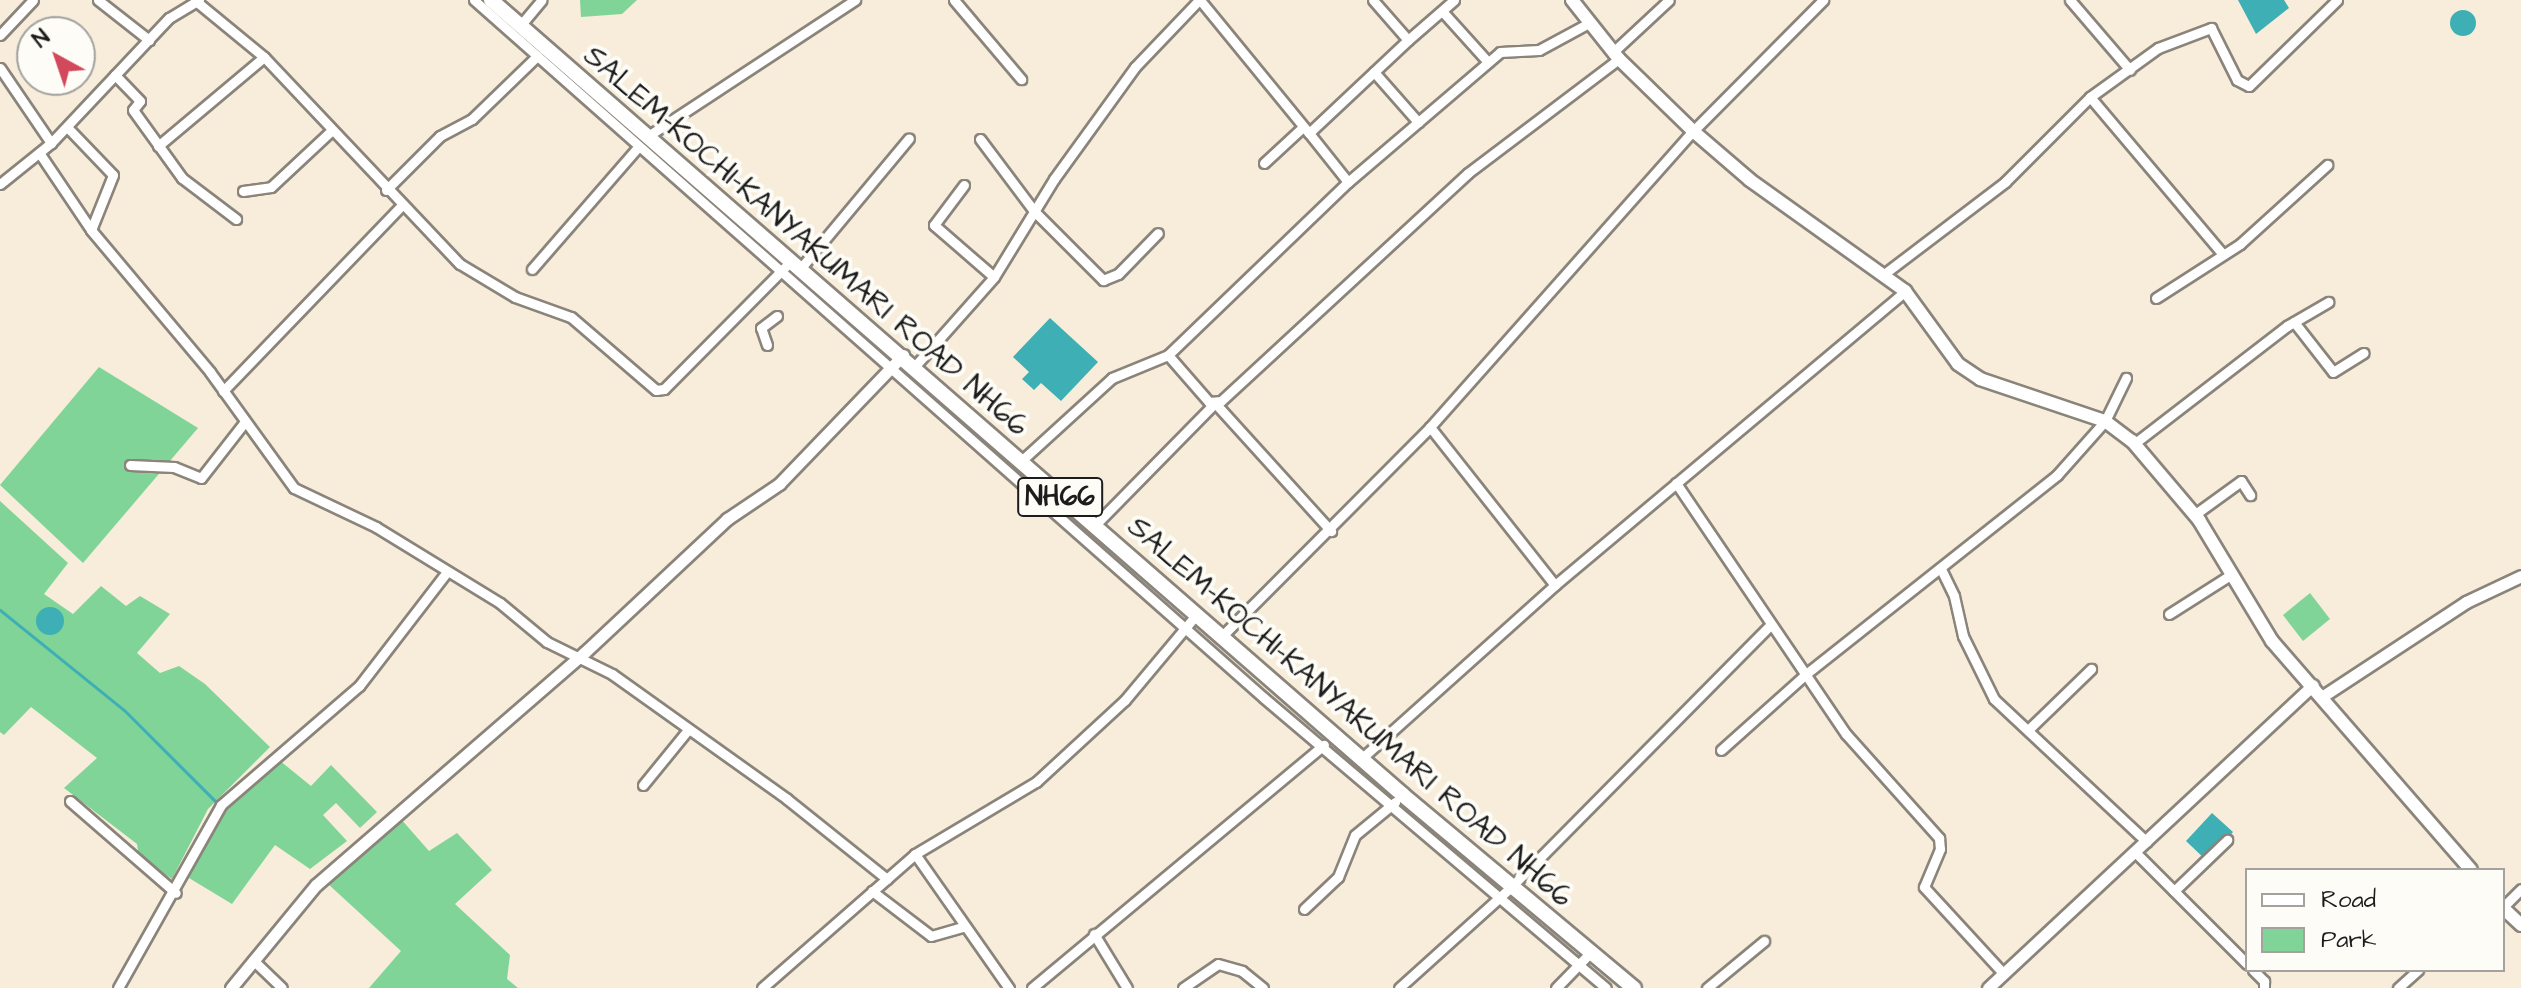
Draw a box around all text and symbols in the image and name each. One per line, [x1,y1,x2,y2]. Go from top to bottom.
north arrow [16,16,96,96]
text: N [26,22,57,55]
street label: SALEM-KOCHI-KANYAKUMARI ROAD NH66 [576,38,1036,444]
road number: NH66 [1016,473,1104,521]
street label: SALEM-KOCHI-KANYAKUMARI ROAD NH66 [1120,509,1580,915]
legend [2245,868,2505,972]
text: Road [2321,883,2376,917]
text: Park [2321,923,2377,957]

